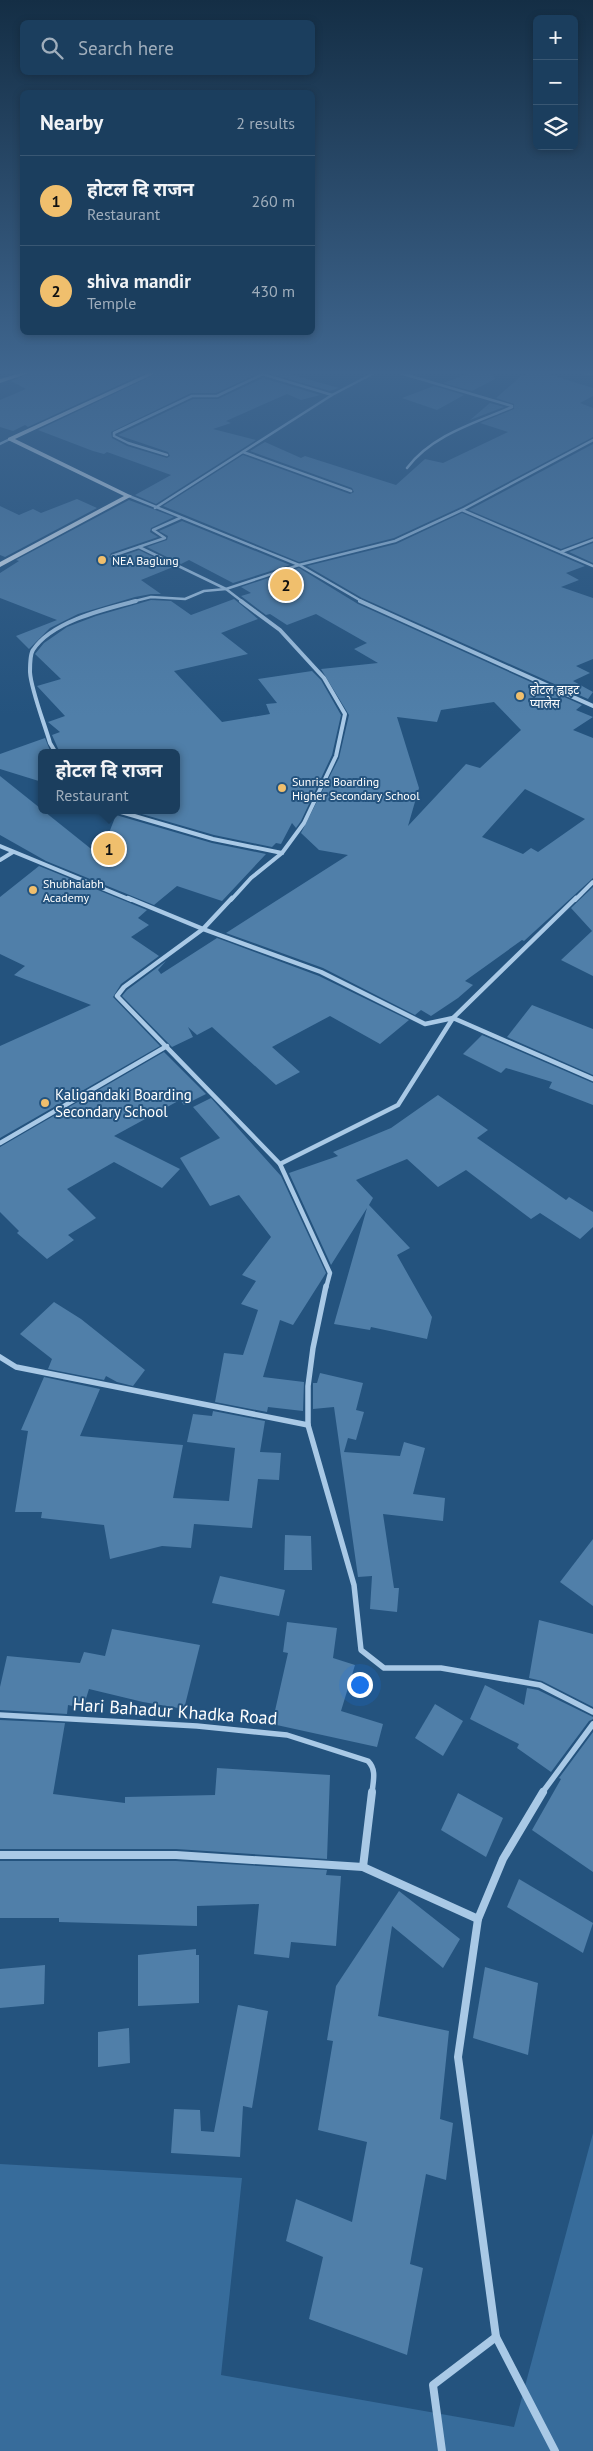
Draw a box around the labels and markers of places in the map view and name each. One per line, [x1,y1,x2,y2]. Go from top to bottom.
place label: NEA Baglung [112,553,179,568]
marker: NEA Baglung [96,554,108,566]
pin: 2 [270,566,302,604]
place label: होटल ह्वाइट प्यालेस [530,682,580,711]
marker: होटल ह्वाइट प्यालेस [514,690,526,702]
place label: Sunrise Boarding Higher Secondary School [292,774,420,803]
marker: Sunrise Boarding Higher Secondary School [276,782,288,794]
pin: 1 [93,830,125,868]
place label: Shubhalabh Academy [43,876,104,905]
marker: Shubhalabh Academy [27,884,39,896]
place label: Kaligandaki Boarding Secondary School [55,1085,192,1121]
marker: Kaligandaki Boarding Secondary School [39,1097,51,1109]

